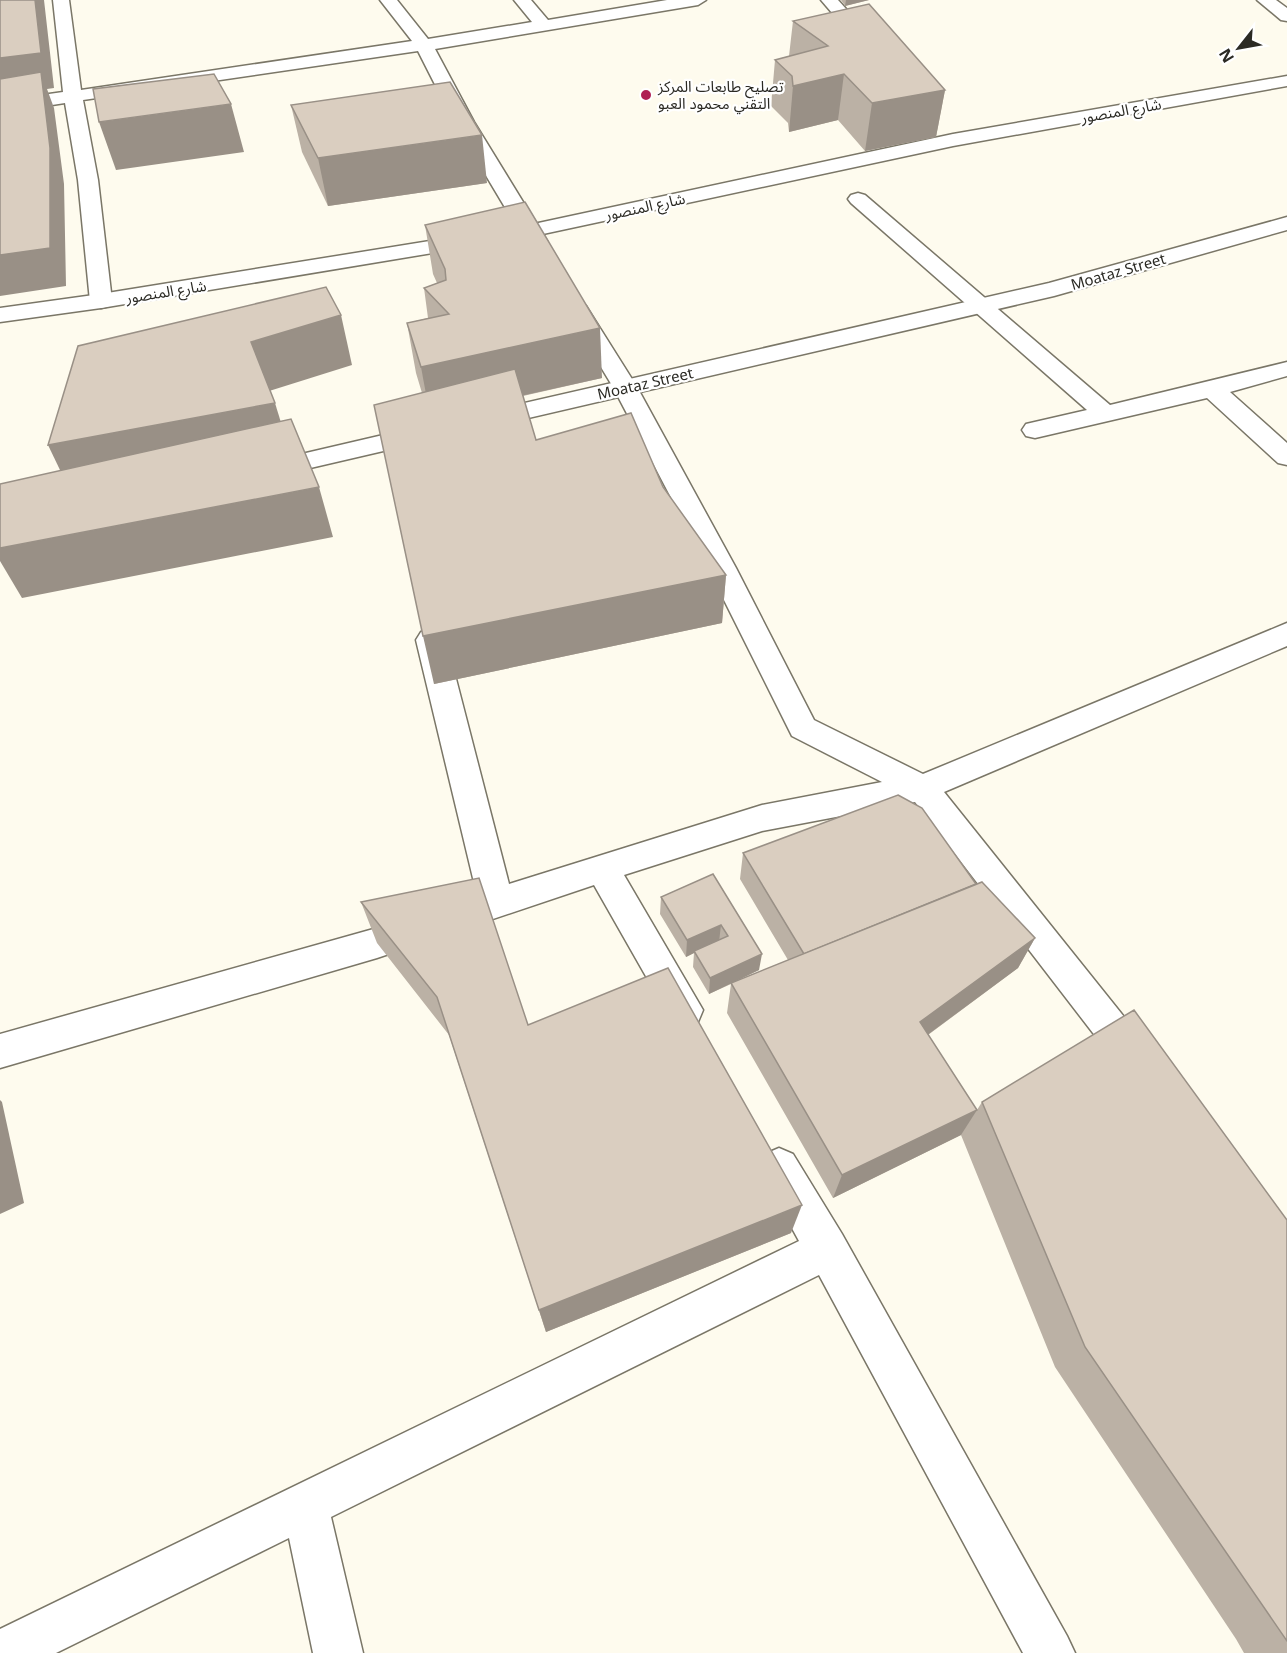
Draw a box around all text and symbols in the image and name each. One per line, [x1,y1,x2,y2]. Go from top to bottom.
north arrow [1209,18,1269,78]
text: N [1213,44,1239,67]
place label: تصليح طابعات المركز التقني محمود العبو [657,76,784,115]
marker: تصليح طابعات المركز التقني محمود العبو [639,88,653,102]
street label: شارع المنصور [1078,93,1163,130]
street label: شارع المنصور [602,188,688,227]
street label: Moataz Street [1068,248,1168,294]
street label: شارع المنصور [123,275,208,310]
street label: Moataz Street [595,362,695,404]

